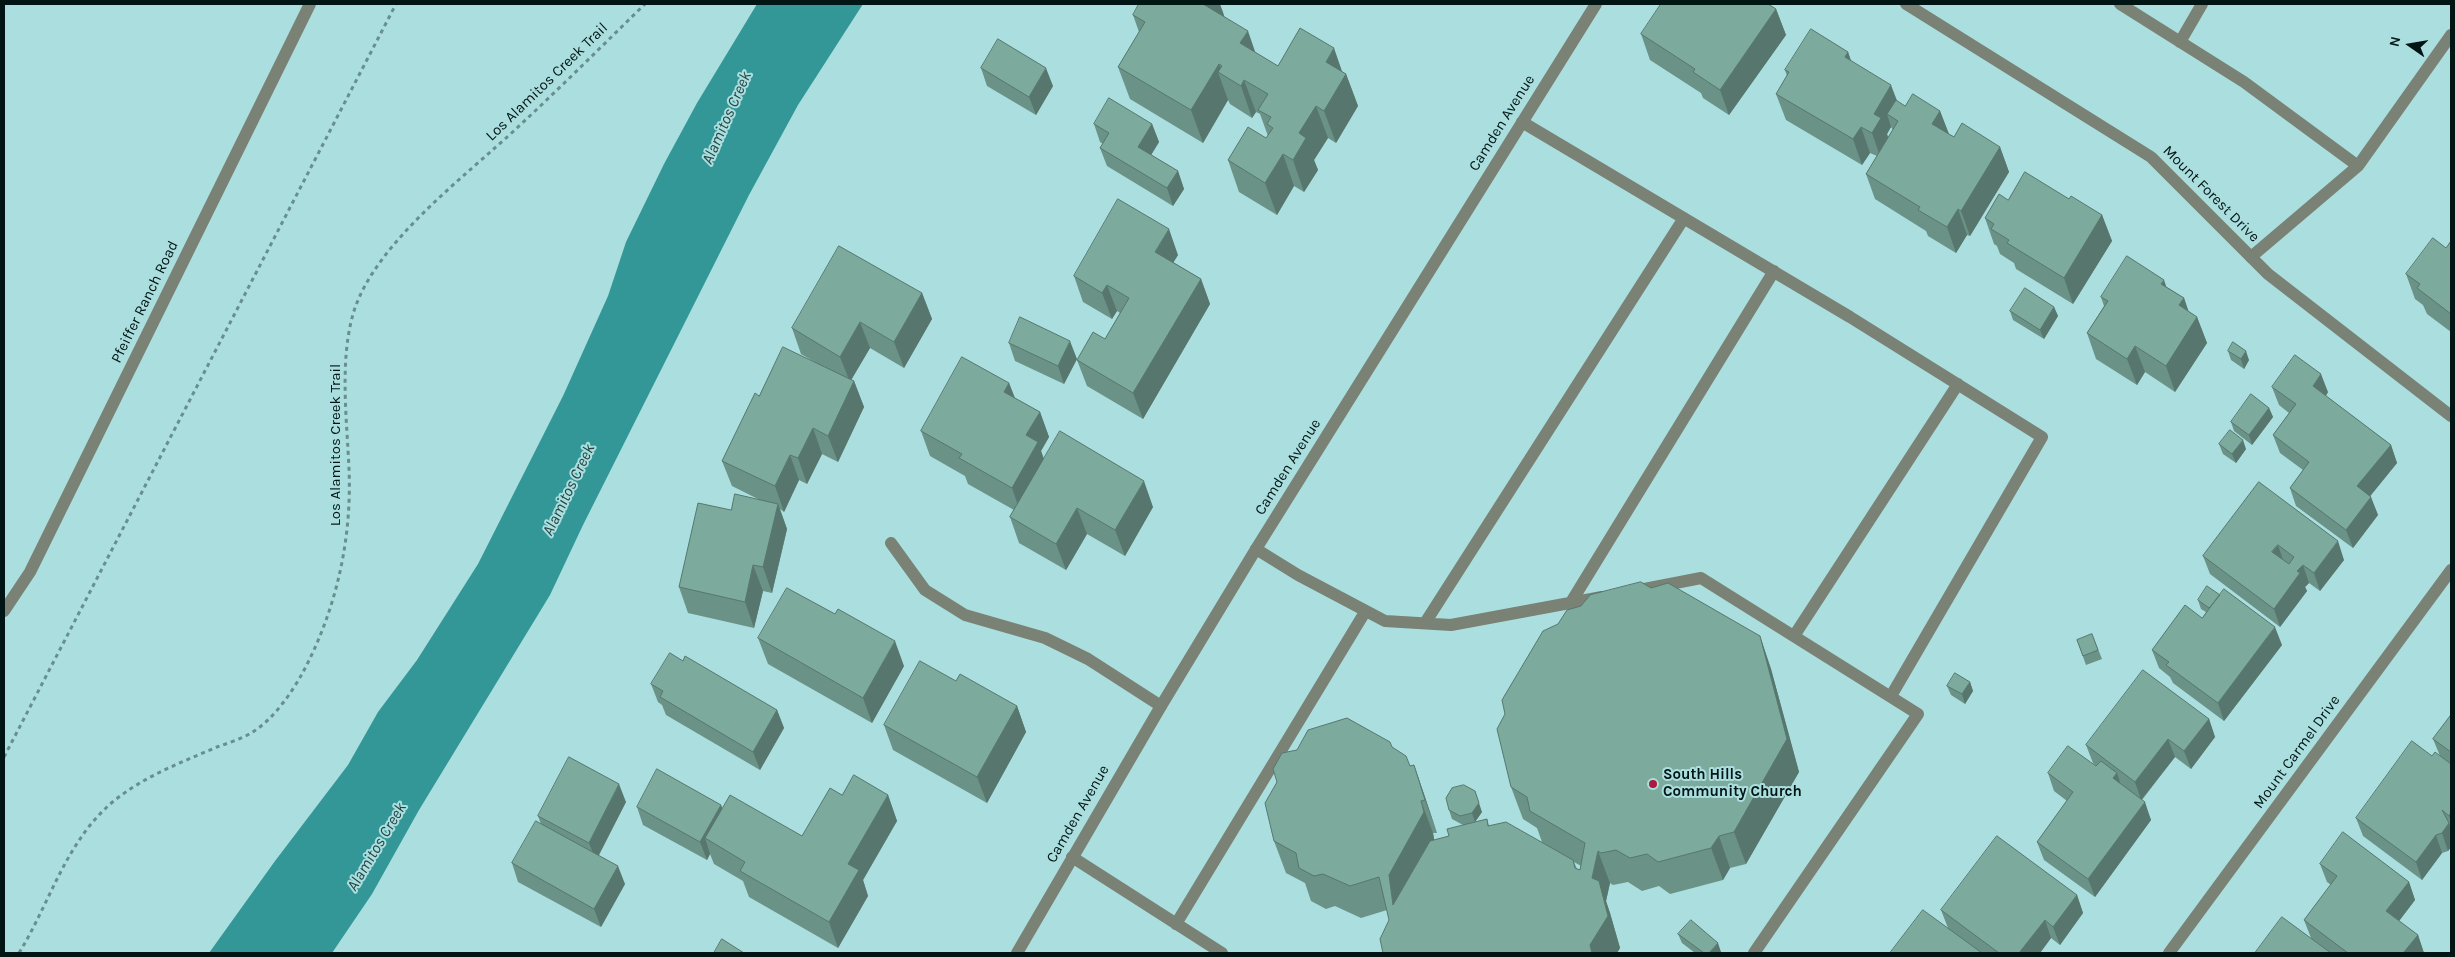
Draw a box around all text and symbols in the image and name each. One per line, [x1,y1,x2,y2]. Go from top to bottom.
street label: Los Alamitos Creek Trail [482,19,612,145]
north arrow [2385,20,2435,70]
text: N [2385,35,2404,48]
water label: Alamitos Creek [698,69,756,167]
street label: Camden Avenue [1465,72,1539,174]
street label: Mount Forest Drive [2159,142,2263,246]
street label: Pfeiffer Ranch Road [108,238,182,366]
street label: Los Alamitos Creek Trail [327,364,345,526]
street label: Camden Avenue [1251,416,1325,518]
water label: Alamitos Creek [539,441,599,539]
street label: Mount Carmel Drive [2250,692,2344,812]
street label: Camden Avenue [1043,762,1113,866]
place label: South Hills Community Church [1663,766,1802,801]
marker: South Hills Community Church [1647,778,1659,790]
water label: Alamitos Creek [343,799,411,895]

